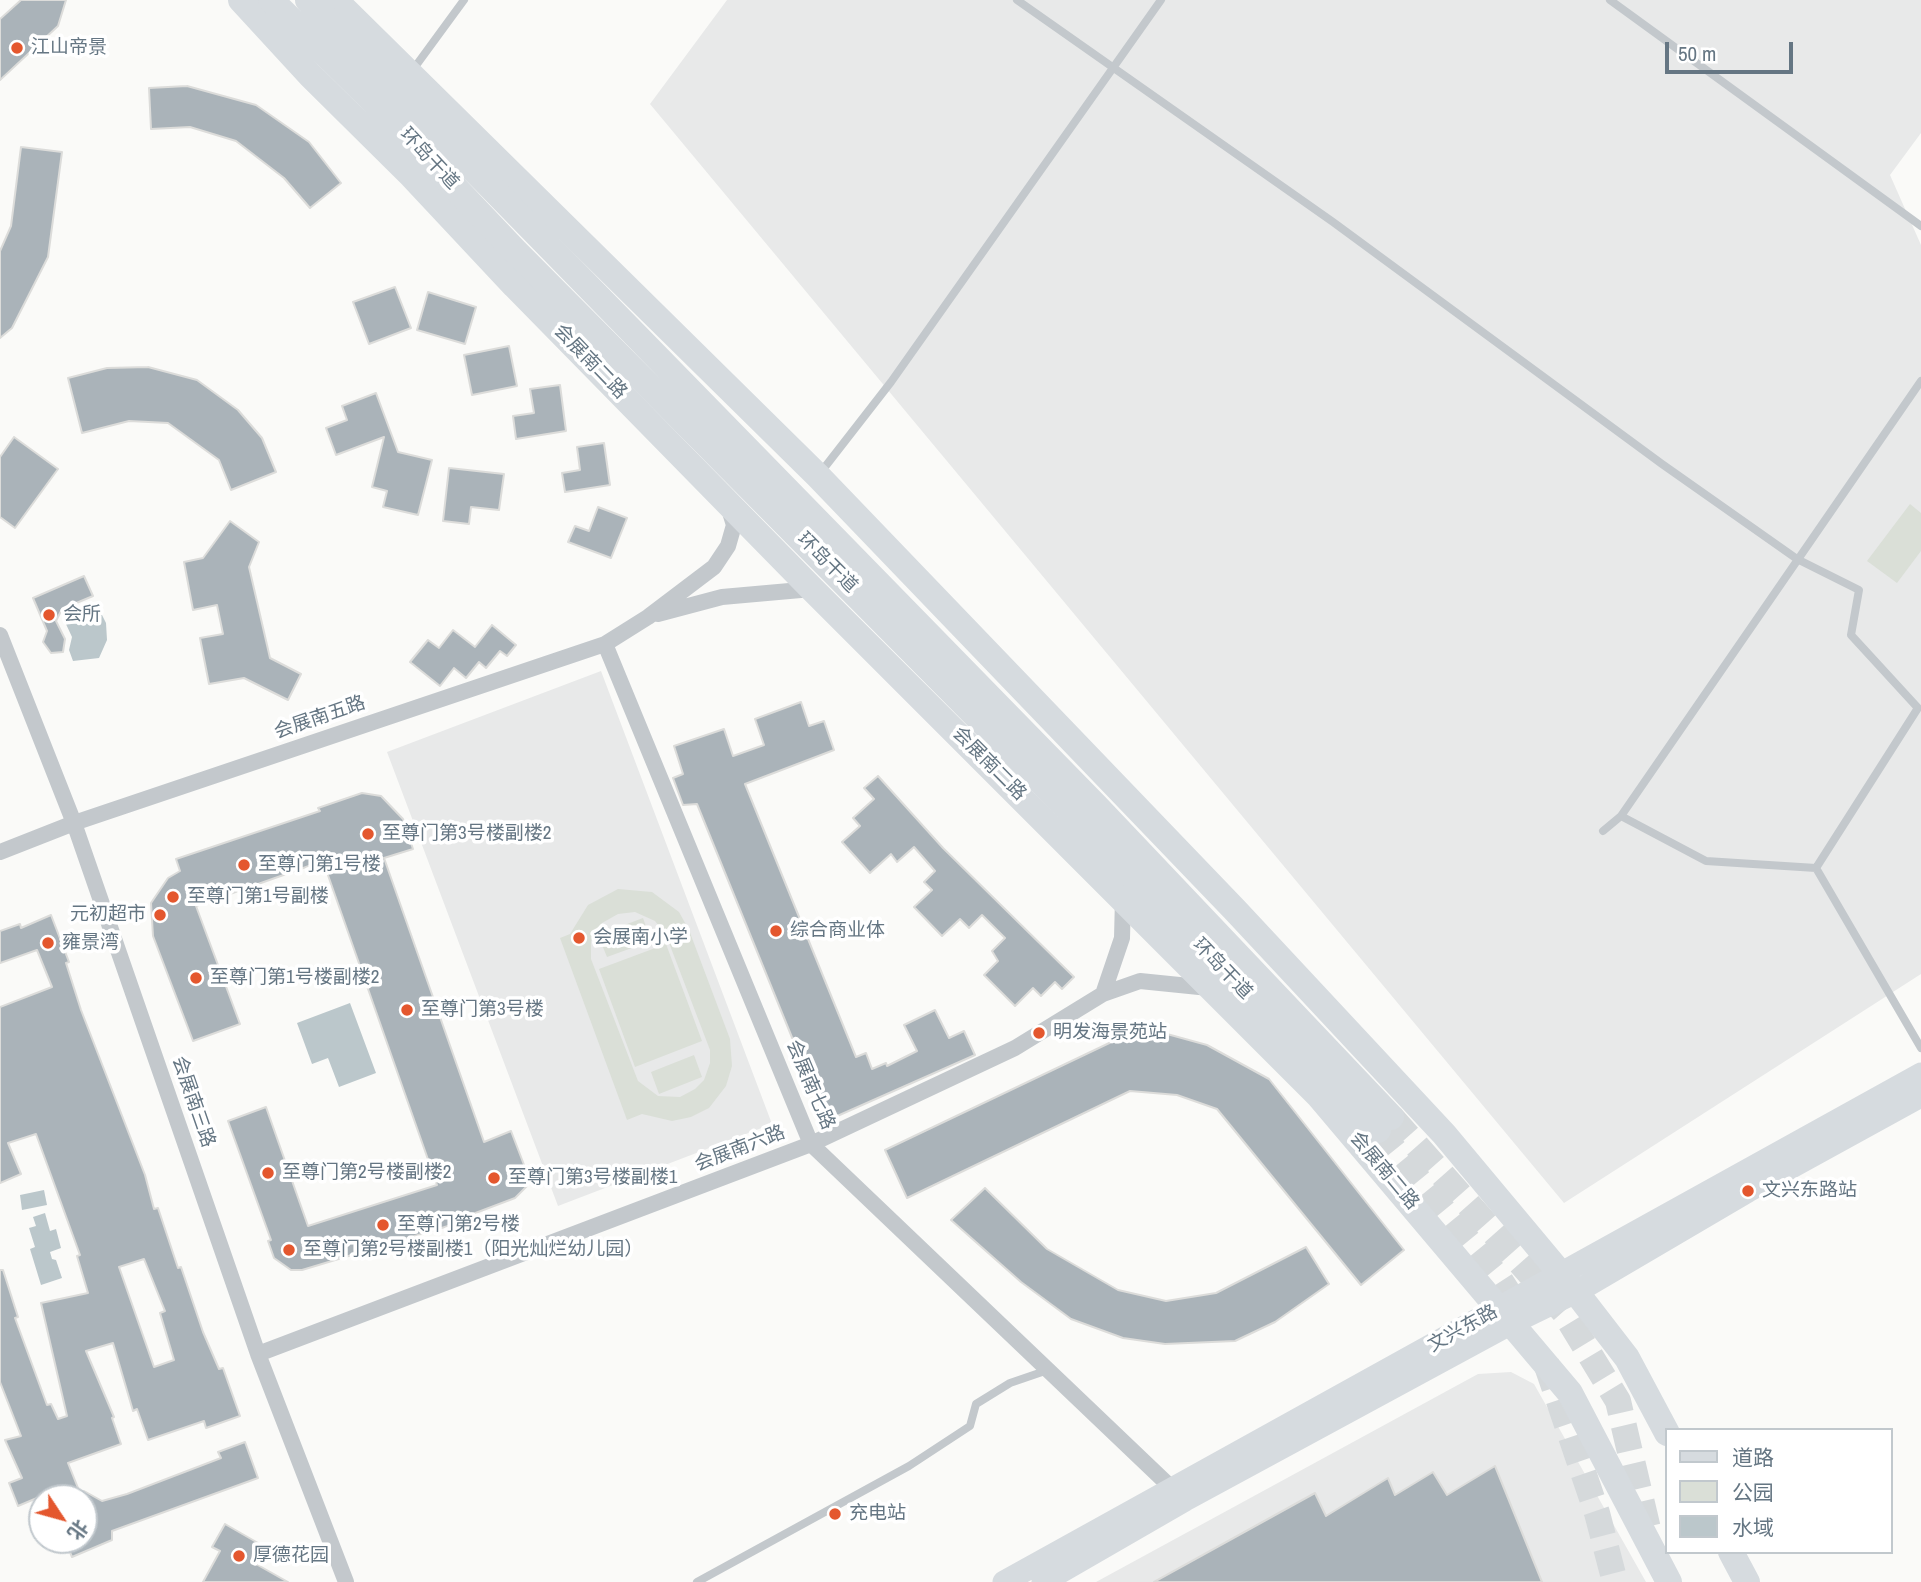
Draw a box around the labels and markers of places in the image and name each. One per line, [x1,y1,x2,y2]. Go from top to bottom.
place label: 江山帝景 [31,37,107,59]
marker: 江山帝景 [9,40,25,56]
place label: 会所 [63,604,101,626]
marker: 会所 [41,607,57,623]
place label: 至尊门第3号楼副楼2 [382,823,551,845]
marker: 至尊门第3号楼副楼2 [360,826,376,842]
place label: 至尊门第1号楼 [258,854,381,876]
marker: 至尊门第1号楼 [236,857,252,873]
place label: 至尊门第1号副楼 [187,886,329,908]
marker: 至尊门第1号副楼 [165,889,181,905]
place label: 元初超市 [70,904,146,926]
marker: 元初超市 [152,907,168,923]
place label: 综合商业体 [790,920,885,942]
marker: 综合商业体 [768,923,784,939]
place label: 会展南小学 [593,927,688,949]
marker: 会展南小学 [571,930,587,946]
place label: 雍景湾 [62,932,119,954]
marker: 雍景湾 [40,935,56,951]
place label: 至尊门第1号楼副楼2 [210,967,379,989]
marker: 至尊门第1号楼副楼2 [188,970,204,986]
place label: 至尊门第3号楼 [421,999,544,1021]
marker: 至尊门第3号楼 [399,1002,415,1018]
place label: 明发海景苑站 [1053,1022,1167,1044]
marker: 明发海景苑站 [1031,1025,1047,1041]
place label: 至尊门第2号楼副楼2 [282,1162,451,1184]
marker: 至尊门第2号楼副楼2 [260,1165,276,1181]
place label: 至尊门第3号楼副楼1 [508,1167,677,1189]
marker: 至尊门第3号楼副楼1 [486,1170,502,1186]
place label: 文兴东路站 [1762,1180,1857,1202]
marker: 文兴东路站 [1740,1183,1756,1199]
place label: 至尊门第2号楼 [397,1214,520,1236]
marker: 至尊门第2号楼 [375,1217,391,1233]
place label: 至尊门第2号楼副楼1（阳光灿烂幼儿园） [303,1239,643,1261]
marker: 至尊门第2号楼副楼1（阳光灿烂幼儿园） [281,1242,297,1258]
place label: 充电站 [849,1503,906,1525]
marker: 充电站 [827,1506,843,1522]
place label: 厚德花园 [253,1545,329,1567]
marker: 厚德花园 [231,1548,247,1564]

